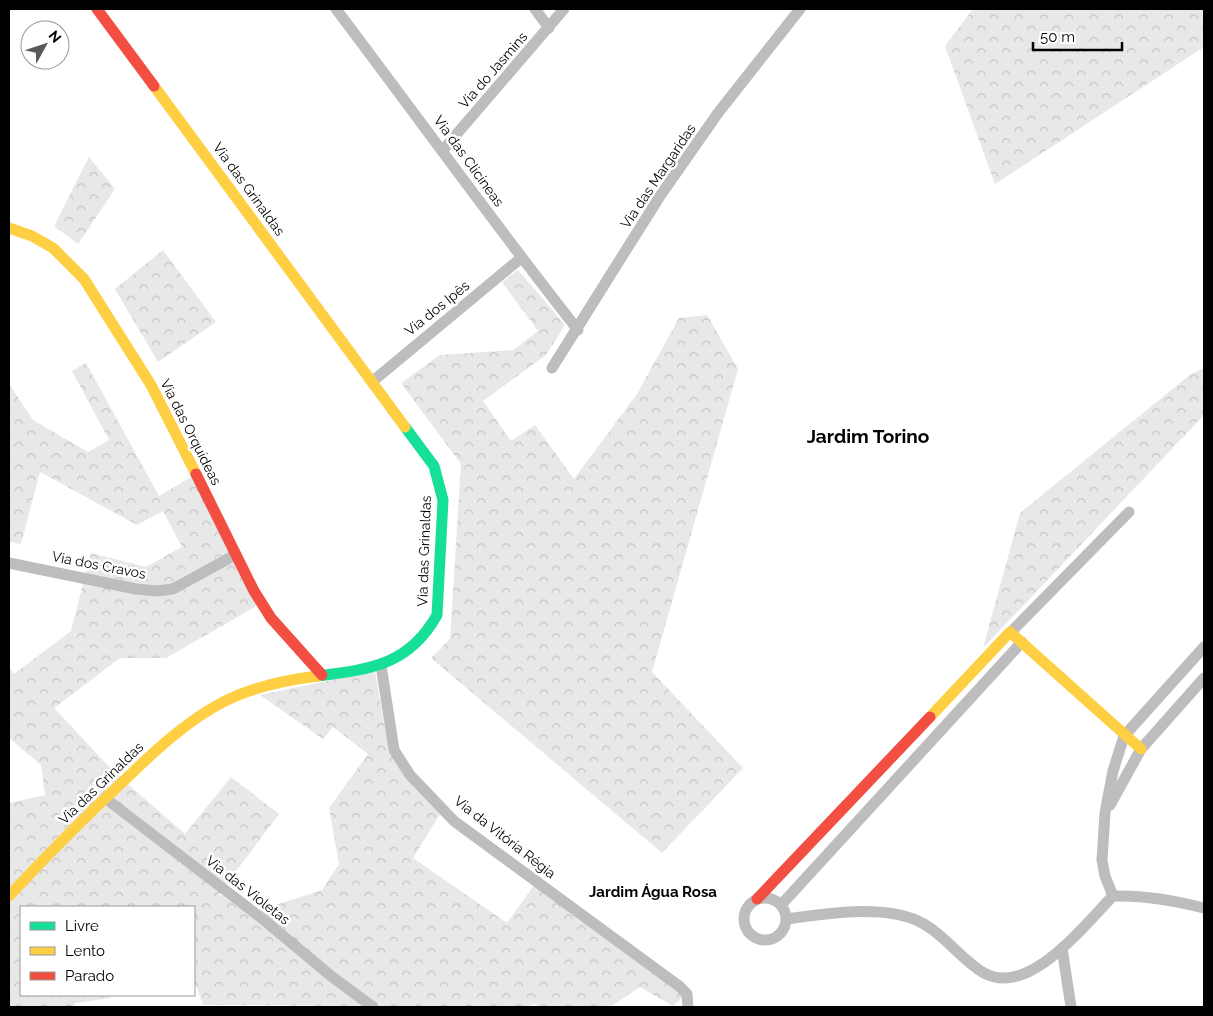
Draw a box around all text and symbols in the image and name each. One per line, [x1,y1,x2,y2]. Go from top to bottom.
north arrow [20,20,70,70]
scale bar [1033,20,1122,52]
text: N [45,27,65,46]
street label: Via do Jasmins [456,28,531,111]
text: 50 m [1040,28,1075,46]
street label: Via das Clicíneas [431,112,507,210]
street label: Via das Margaridas [617,121,699,231]
street label: Via das Grinaldas [210,139,288,239]
street label: Via dos Ipês [402,277,473,339]
street label: Via das Orquídeas [157,376,225,488]
district label: Jardim Torino [807,425,929,447]
street label: Via das Grinaldas [414,495,434,607]
street label: Via dos Cravos [51,548,148,582]
street label: Via das Grinaldas [55,738,147,827]
street label: Via da Vitória Régia [451,792,559,882]
street label: Via das Violetas [203,852,293,928]
district label: Jardim Água Rosa [589,883,717,901]
legend [20,906,195,996]
text: Livre [65,917,99,935]
text: Lento [65,942,105,960]
text: Parado [65,967,114,985]

